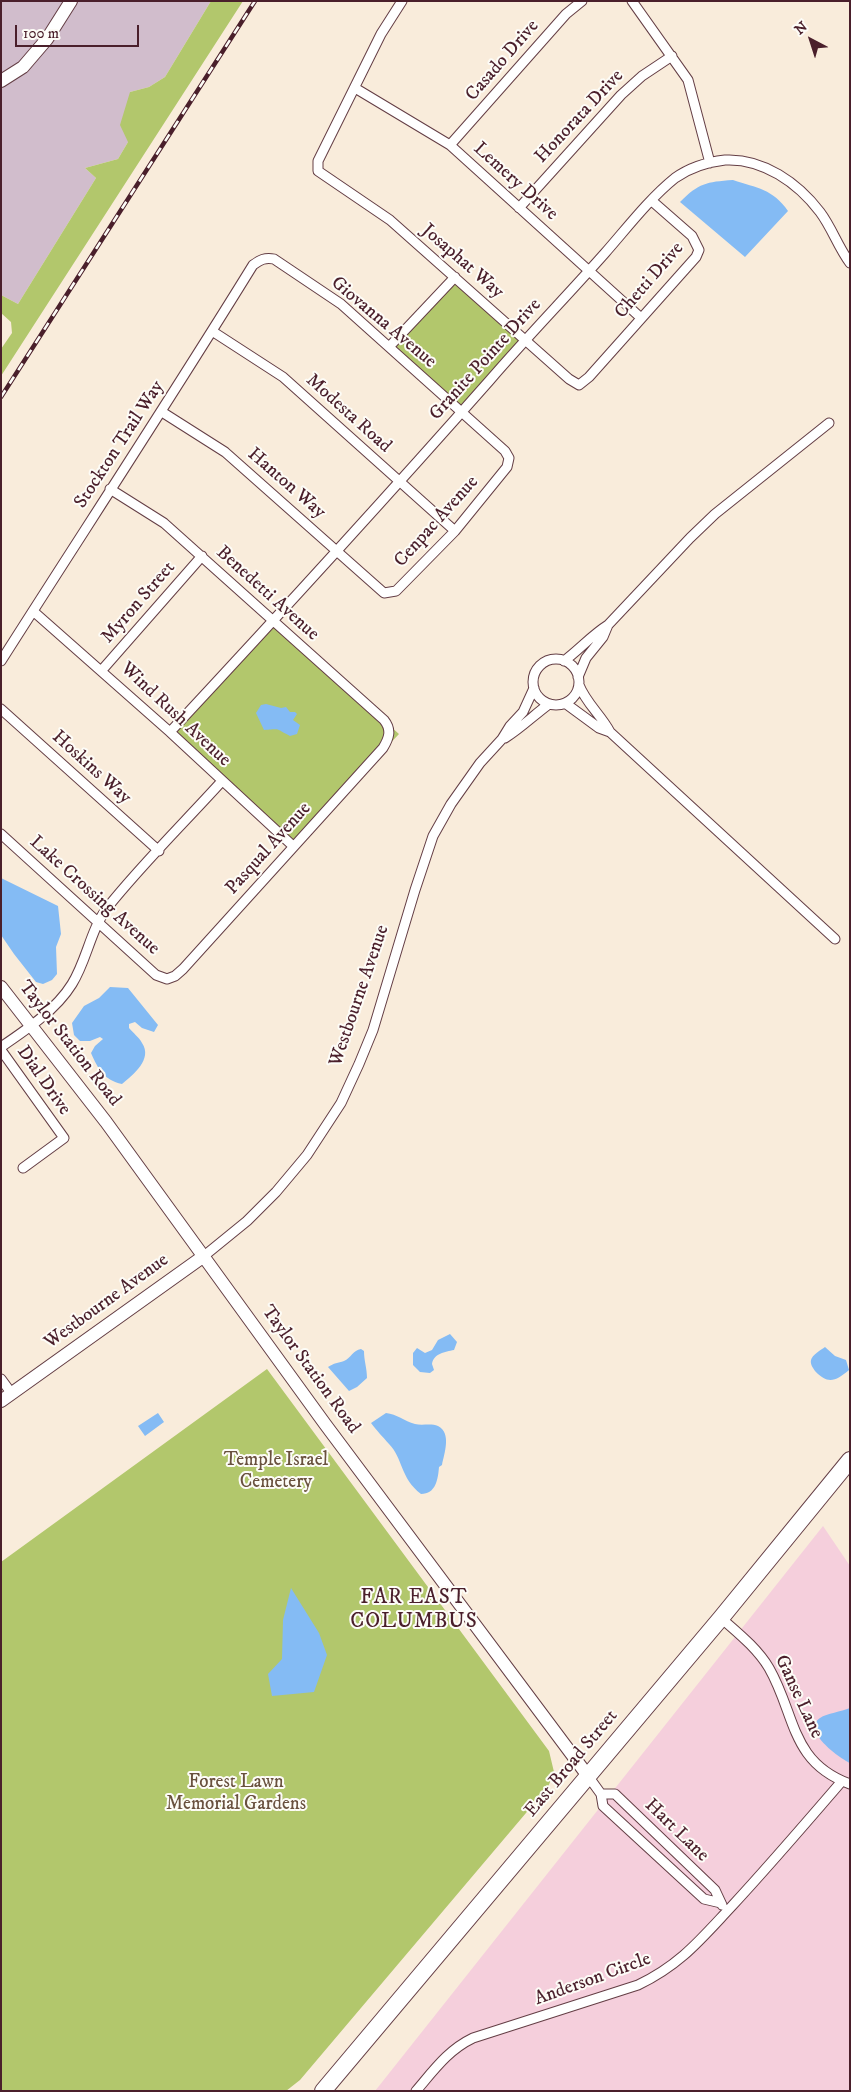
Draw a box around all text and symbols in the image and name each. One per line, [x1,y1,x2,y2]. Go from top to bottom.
scale bar [18,15,141,47]
north arrow [786,15,836,65]
street label: Casado Drive [462,16,544,106]
text: N [791,18,812,39]
text: 100 m [23,24,59,43]
street label: Honorata Drive [531,65,629,169]
street label: Lemery Drive [468,138,562,226]
street label: Josaphat Way [416,220,508,304]
street label: Chetti Drive [611,238,689,324]
street label: Giovanna Avenue [326,272,440,374]
street label: Granite Pointe Drive [425,294,547,426]
street label: Modesta Road [300,370,396,458]
street label: Stockton Trail Way [70,377,170,513]
street label: Hanton Way [242,444,330,524]
street label: Cenpac Avenue [390,472,484,572]
street label: Benedetti Avenue [211,542,323,646]
street label: Myron Street [97,557,181,649]
street label: Wind Rush Avenue [115,658,235,772]
street label: Hoskins Way [47,726,135,810]
street label: Pasqual Avenue [221,798,317,900]
street label: Lake Crossing Avenue [24,832,164,960]
street label: Westbourne Avenue [325,922,395,1070]
street label: Taylor Station Road [13,977,125,1111]
street label: Dial Drive [11,1042,75,1120]
street label: Westbourne Avenue [41,1249,173,1355]
street label: Taylor Station Road [256,1301,364,1439]
park label: Temple Israel Cemetery [224,1450,328,1494]
district label: FAR EAST COLUMBUS [349,1586,479,1636]
street label: Ganse Lane [769,1652,827,1742]
street label: East Broad Street [521,1706,623,1822]
park label: Forest Lawn Memorial Gardens [166,1772,306,1816]
street label: Hart Lane [639,1795,713,1867]
street label: Anderson Circle [532,1948,654,2012]

